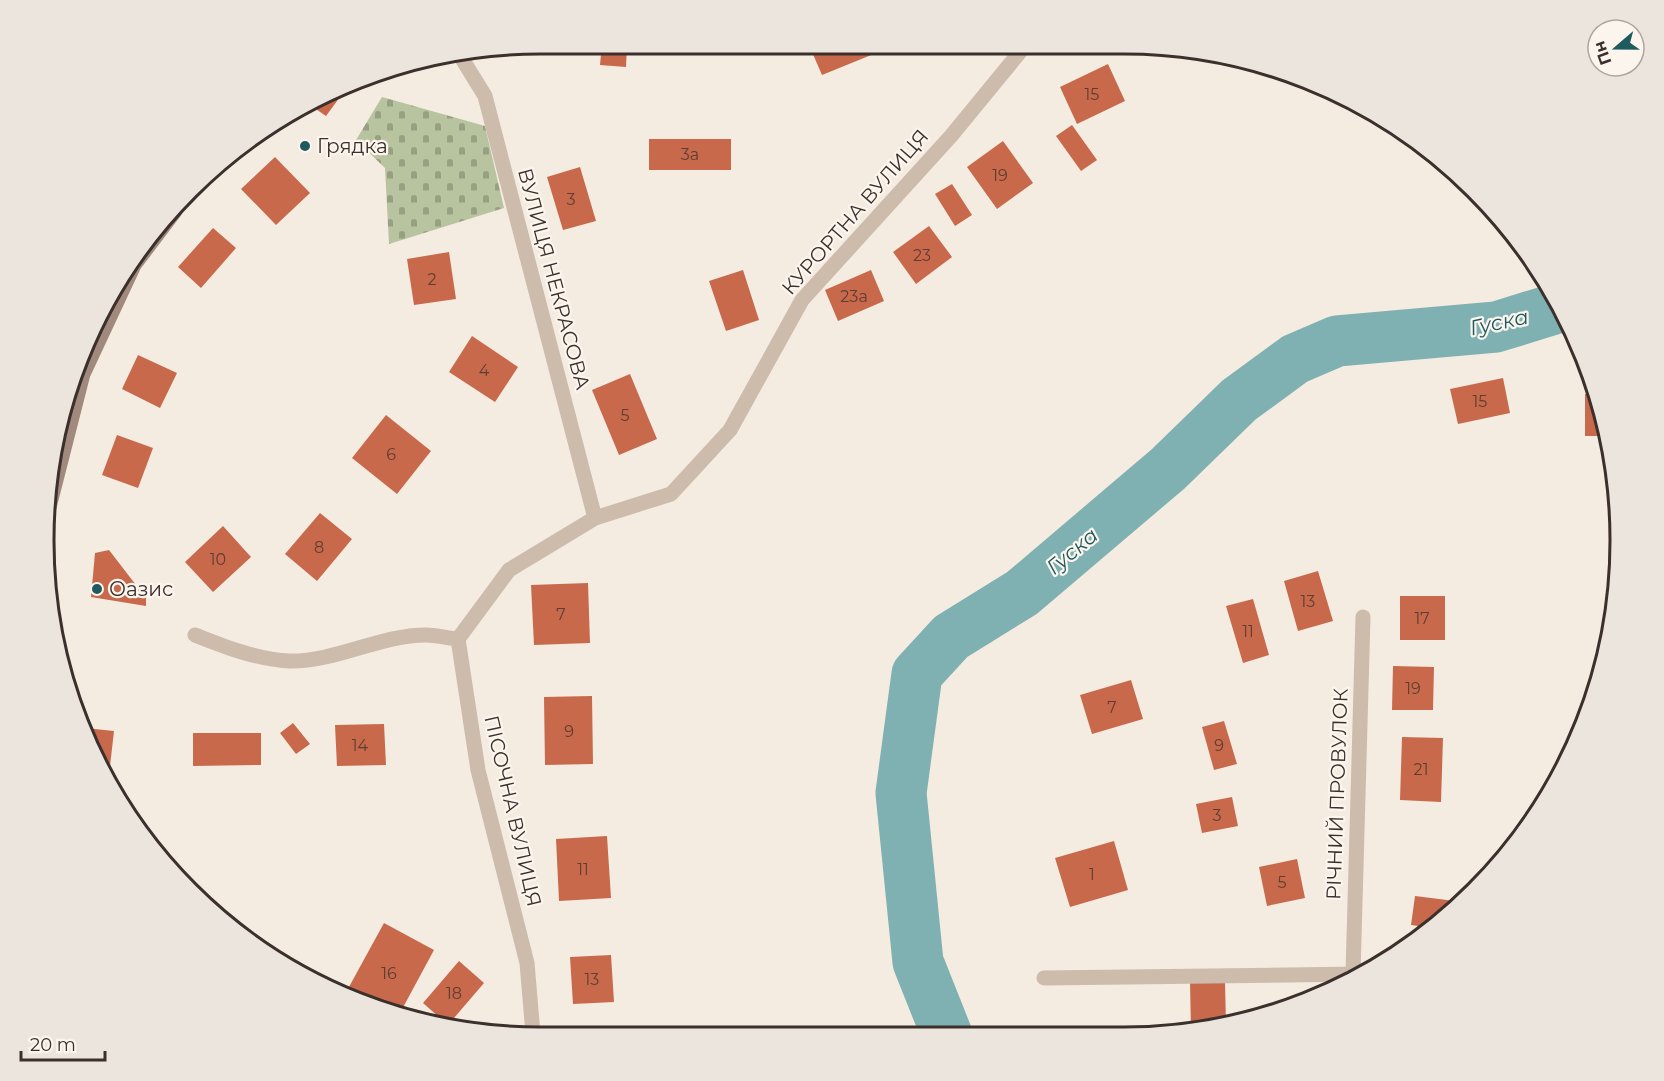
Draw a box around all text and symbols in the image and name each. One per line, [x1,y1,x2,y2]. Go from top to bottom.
north arrow [1586,18,1646,78]
text: Пн [1589,38,1615,68]
house number: 15 [1085,85,1099,104]
street label: КУРОРТНА ВУЛИЦЯ [777,124,933,300]
place label: Грядка [317,134,388,158]
marker: Грядка [298,139,312,153]
house number: 3а [681,145,699,164]
street label: ВУЛИЦЯ НЕКРАСОВА [513,166,595,392]
house number: 19 [992,166,1008,185]
house number: 3 [566,190,576,209]
house number: 23 [913,246,931,265]
house number: 2 [427,270,437,289]
house number: 23а [840,287,868,306]
water label: Гуска [1467,304,1531,340]
house number: 4 [479,361,490,380]
house number: 15 [1473,392,1487,411]
house number: 5 [620,406,630,425]
house number: 6 [386,445,396,464]
water label: Гуска [1041,522,1103,580]
house number: 8 [314,538,324,557]
house number: 10 [210,550,226,569]
place label: Оазис [109,577,173,601]
marker: Оазис [90,582,104,596]
house number: 13 [1301,592,1315,611]
house number: 7 [556,605,566,624]
house number: 17 [1414,609,1430,628]
house number: 11 [1242,622,1254,641]
house number: 19 [1405,679,1421,698]
street label: РІЧНИЙ ПРОВУЛОК [1321,688,1353,900]
house number: 7 [1107,698,1117,717]
street label: ПІСОЧНА ВУЛИЦЯ [479,713,547,909]
house number: 9 [564,722,574,741]
house number: 14 [352,736,369,755]
house number: 9 [1214,736,1224,755]
house number: 21 [1414,760,1428,779]
house number: 3 [1212,806,1222,825]
house number: 11 [577,860,589,879]
house number: 1 [1089,865,1095,884]
house number: 5 [1277,873,1287,892]
house number: 16 [381,964,397,983]
house number: 13 [585,970,599,989]
house number: 18 [446,984,462,1003]
scale bar [21,1024,105,1062]
text: 20 m [30,1034,76,1056]

